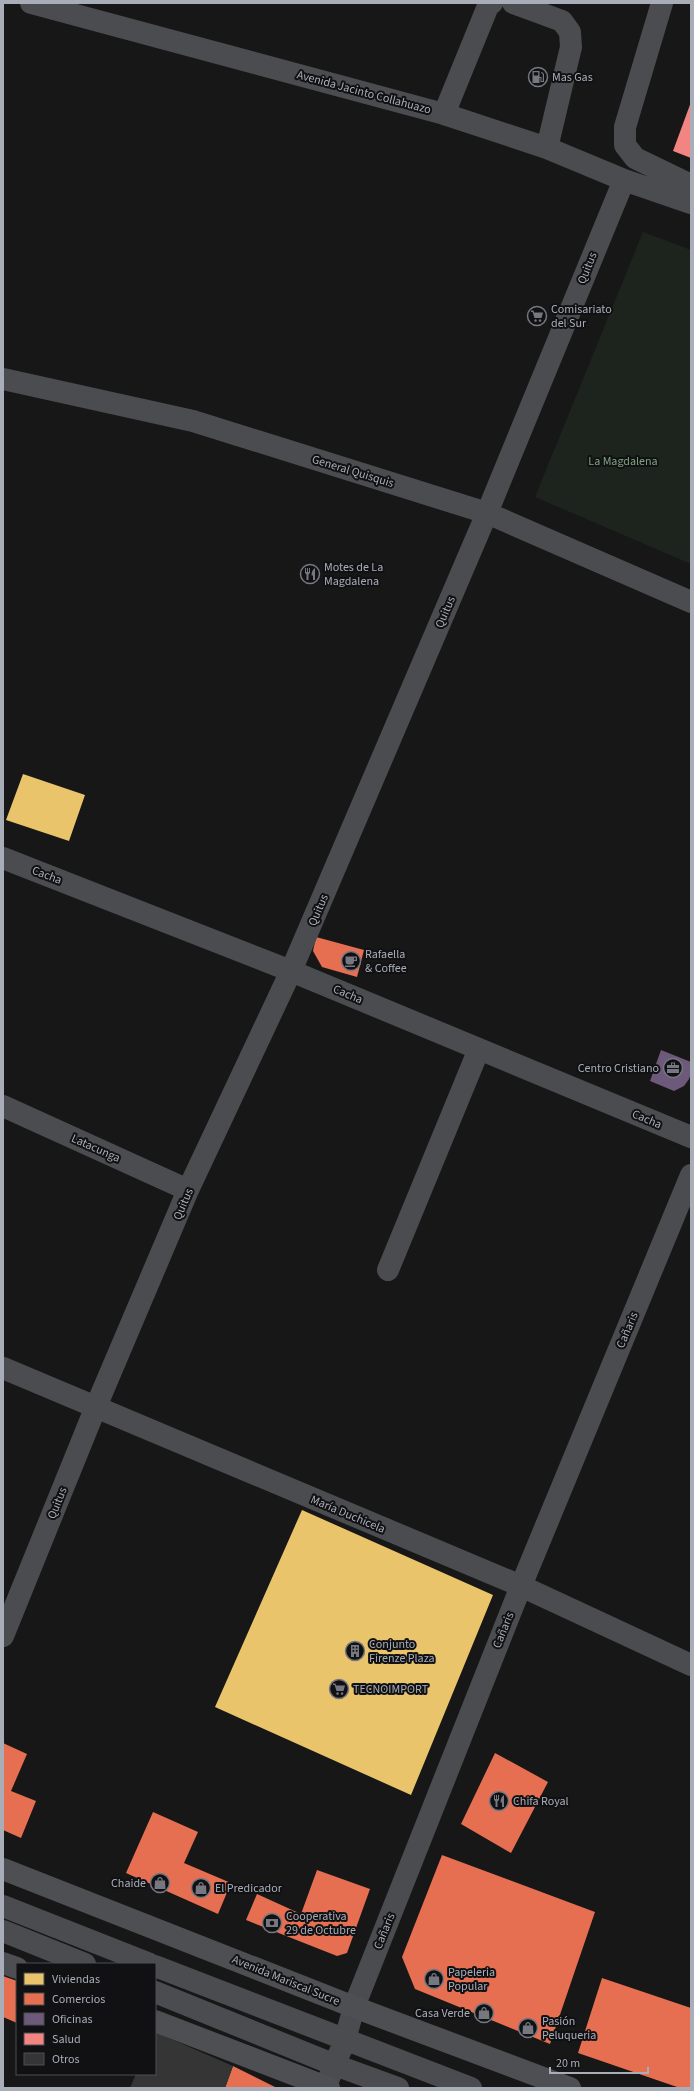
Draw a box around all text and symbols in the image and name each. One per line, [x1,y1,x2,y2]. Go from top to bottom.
street label: Avenida Jacinto Collahuazo [295,66,433,119]
fuel station icon: Mas Gas [527,66,549,88]
place label: Mas Gas [552,69,593,86]
street label: Quitus [573,250,602,287]
place label: Comisariato del Sur [551,301,612,332]
supermarket icon: Comisariato del Sur [526,305,548,327]
street label: General Quisquis [310,451,396,492]
park label: La Magdalena [588,453,658,470]
place label: Motes de La Magdalena [324,559,383,590]
restaurant icon: Motes de La Magdalena [299,563,321,585]
street label: Quitus [431,594,460,631]
street label: Cacha [29,862,64,889]
street label: Quitus [304,892,333,929]
place label: Rafaella & Coffee [365,946,407,977]
cafe icon: Rafaella & Coffee [340,950,362,972]
street label: Cacha [330,981,365,1008]
office icon: Centro Cristiano [662,1057,684,1079]
place label: Centro Cristiano [578,1060,659,1077]
street label: Cacha [629,1106,664,1133]
street label: Latacunga [69,1130,123,1167]
street label: Quitus [169,1186,198,1223]
street label: Cañaris [612,1310,643,1351]
street label: Quitus [43,1485,72,1522]
street label: María Duchicela [308,1491,388,1538]
street label: Cañaris [489,1610,518,1651]
place label: Conjunto Firenze Plaza [369,1636,435,1667]
building icon: Conjunto Firenze Plaza [344,1640,366,1662]
supermarket icon: TECNOIMPORT [328,1678,350,1700]
place label: TECNOIMPORT [353,1681,429,1698]
restaurant icon: Chifa Royal [488,1790,510,1812]
place label: Chifa Royal [513,1793,569,1810]
shop icon: Chaide [149,1872,171,1894]
place label: Chaide [111,1875,146,1892]
shop icon: El Predicador [190,1877,212,1899]
place label: El Predicador [215,1880,283,1897]
place label: Cooperativa 29 de Octubre [286,1908,356,1939]
street label: Cañaris [370,1911,399,1952]
bank icon: Cooperativa 29 de Octubre [261,1912,283,1934]
street label: Avenida Mariscal Sucre [229,1951,342,2010]
legend [16,1963,156,2075]
place label: Papeleria Popular [448,1964,495,1995]
shop icon: Papeleria Popular [423,1968,445,1990]
text: Viviendas [52,1971,100,1988]
text: Comercios [52,1991,105,2008]
shop icon: Casa Verde [473,2002,495,2024]
place label: Casa Verde [415,2005,470,2022]
text: Oficinas [52,2011,93,2028]
place label: Pasión Peluqueria [542,2013,596,2044]
shop icon: Pasión Peluqueria [517,2017,539,2039]
text: Salud [52,2031,81,2048]
scale bar [550,2049,648,2075]
text: Otros [52,2051,80,2068]
text: 20 m [556,2055,580,2072]

